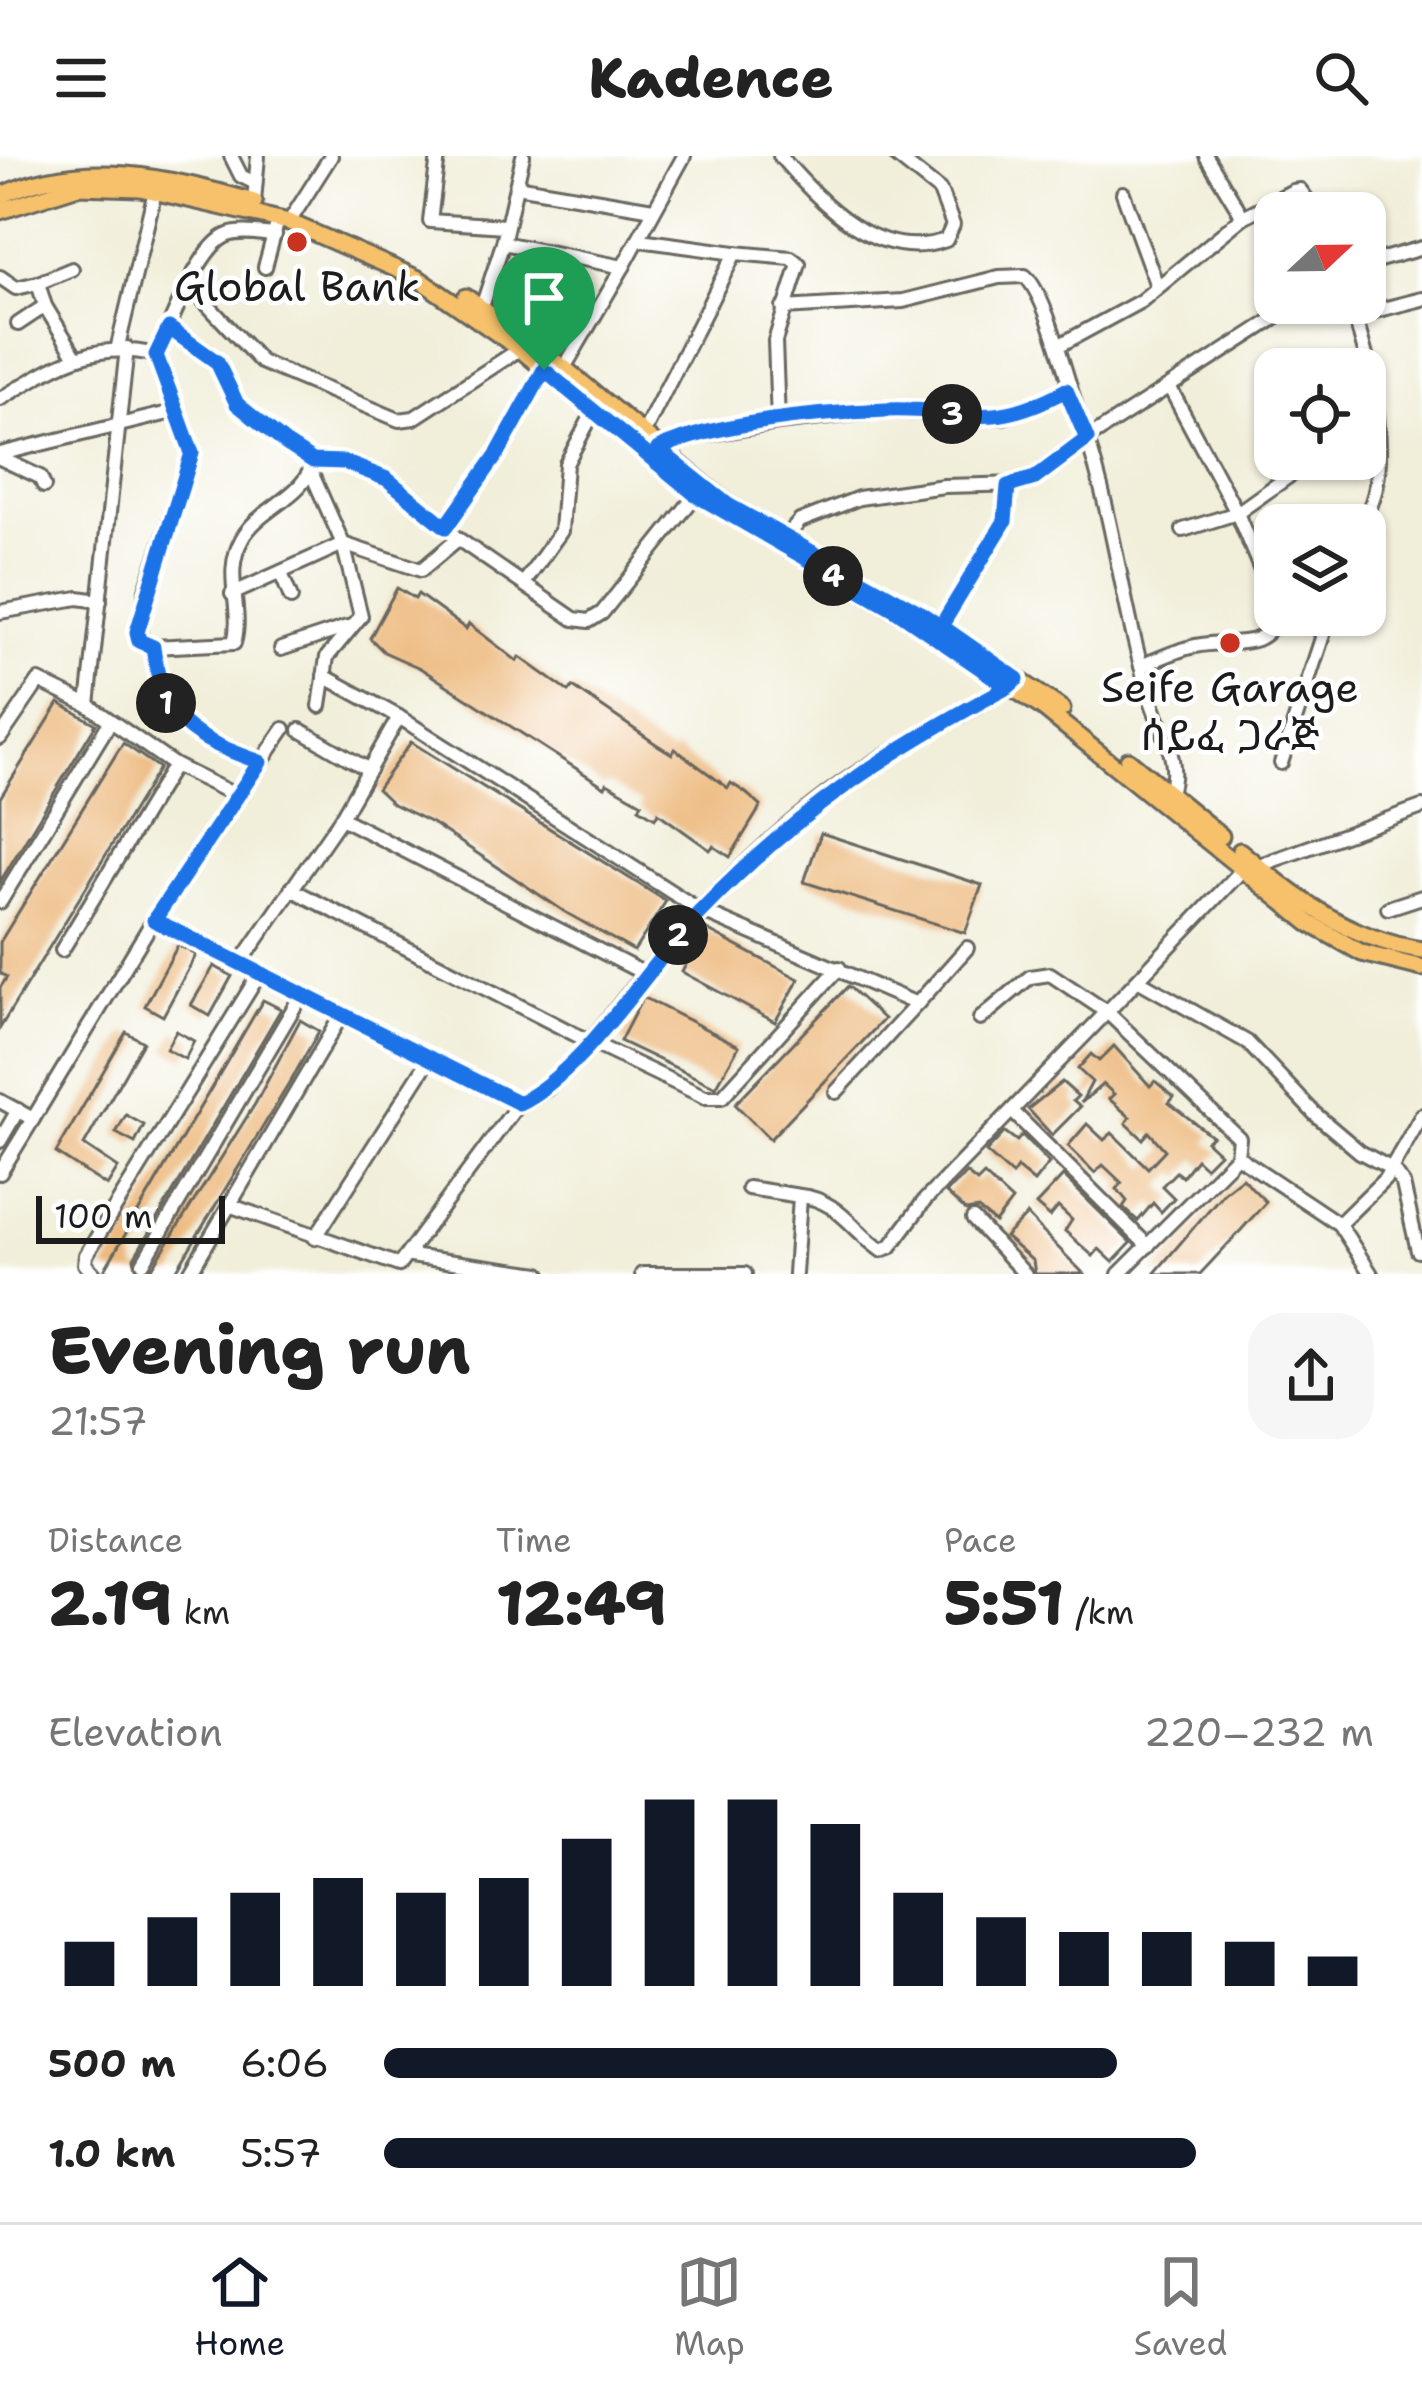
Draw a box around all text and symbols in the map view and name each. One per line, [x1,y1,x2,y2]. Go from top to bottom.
text: Kadence [589,42,833,114]
icon: menu [48,45,114,111]
icon: search [1308,45,1374,111]
north arrow [1254,192,1386,324]
map controls [1254,192,1386,636]
marker: Global Bank [284,229,310,255]
pin [493,247,595,370]
place label: Global Bank [174,258,420,314]
icon: arrive [511,265,577,331]
button: locate [1254,348,1386,480]
pin: 3 [922,384,982,444]
text: 3 [940,391,964,436]
button: layers [1254,504,1386,636]
pin: 4 [803,546,863,606]
text: 4 [821,553,845,598]
marker: Seife Garage ሰይፈ ጋራጅ [1217,630,1243,656]
place label: Seife Garage ሰይፈ ጋራጅ [1101,659,1359,763]
pin: 1 [136,673,196,733]
text: 1 [158,680,174,725]
pin: 2 [648,905,708,965]
text: 2 [666,912,690,957]
scale bar [36,1190,225,1243]
text: 100 m [54,1194,153,1239]
text: Evening run [48,1306,471,1394]
button: share [1248,1313,1374,1439]
text: 21:57 [48,1395,147,1447]
text: Distance [48,1518,183,1563]
text: Time [496,1518,572,1563]
text: Pace [944,1518,1017,1563]
text: 2.19 [48,1563,172,1643]
text: 12:49 [496,1563,666,1643]
text: 5:51 [944,1563,1064,1643]
text: km [172,1590,230,1635]
text: /km [1064,1590,1134,1635]
text: Elevation [48,1706,223,1758]
text: 220–232 m [1144,1706,1374,1758]
text: 500 m [48,2037,176,2089]
text: 6:06 [240,2037,329,2089]
text: 1.0 km [48,2127,175,2179]
text: 5:57 [240,2127,322,2179]
tab: Home [194,2249,285,2366]
tab: Map [674,2249,745,2366]
tab: Saved [1134,2249,1227,2366]

